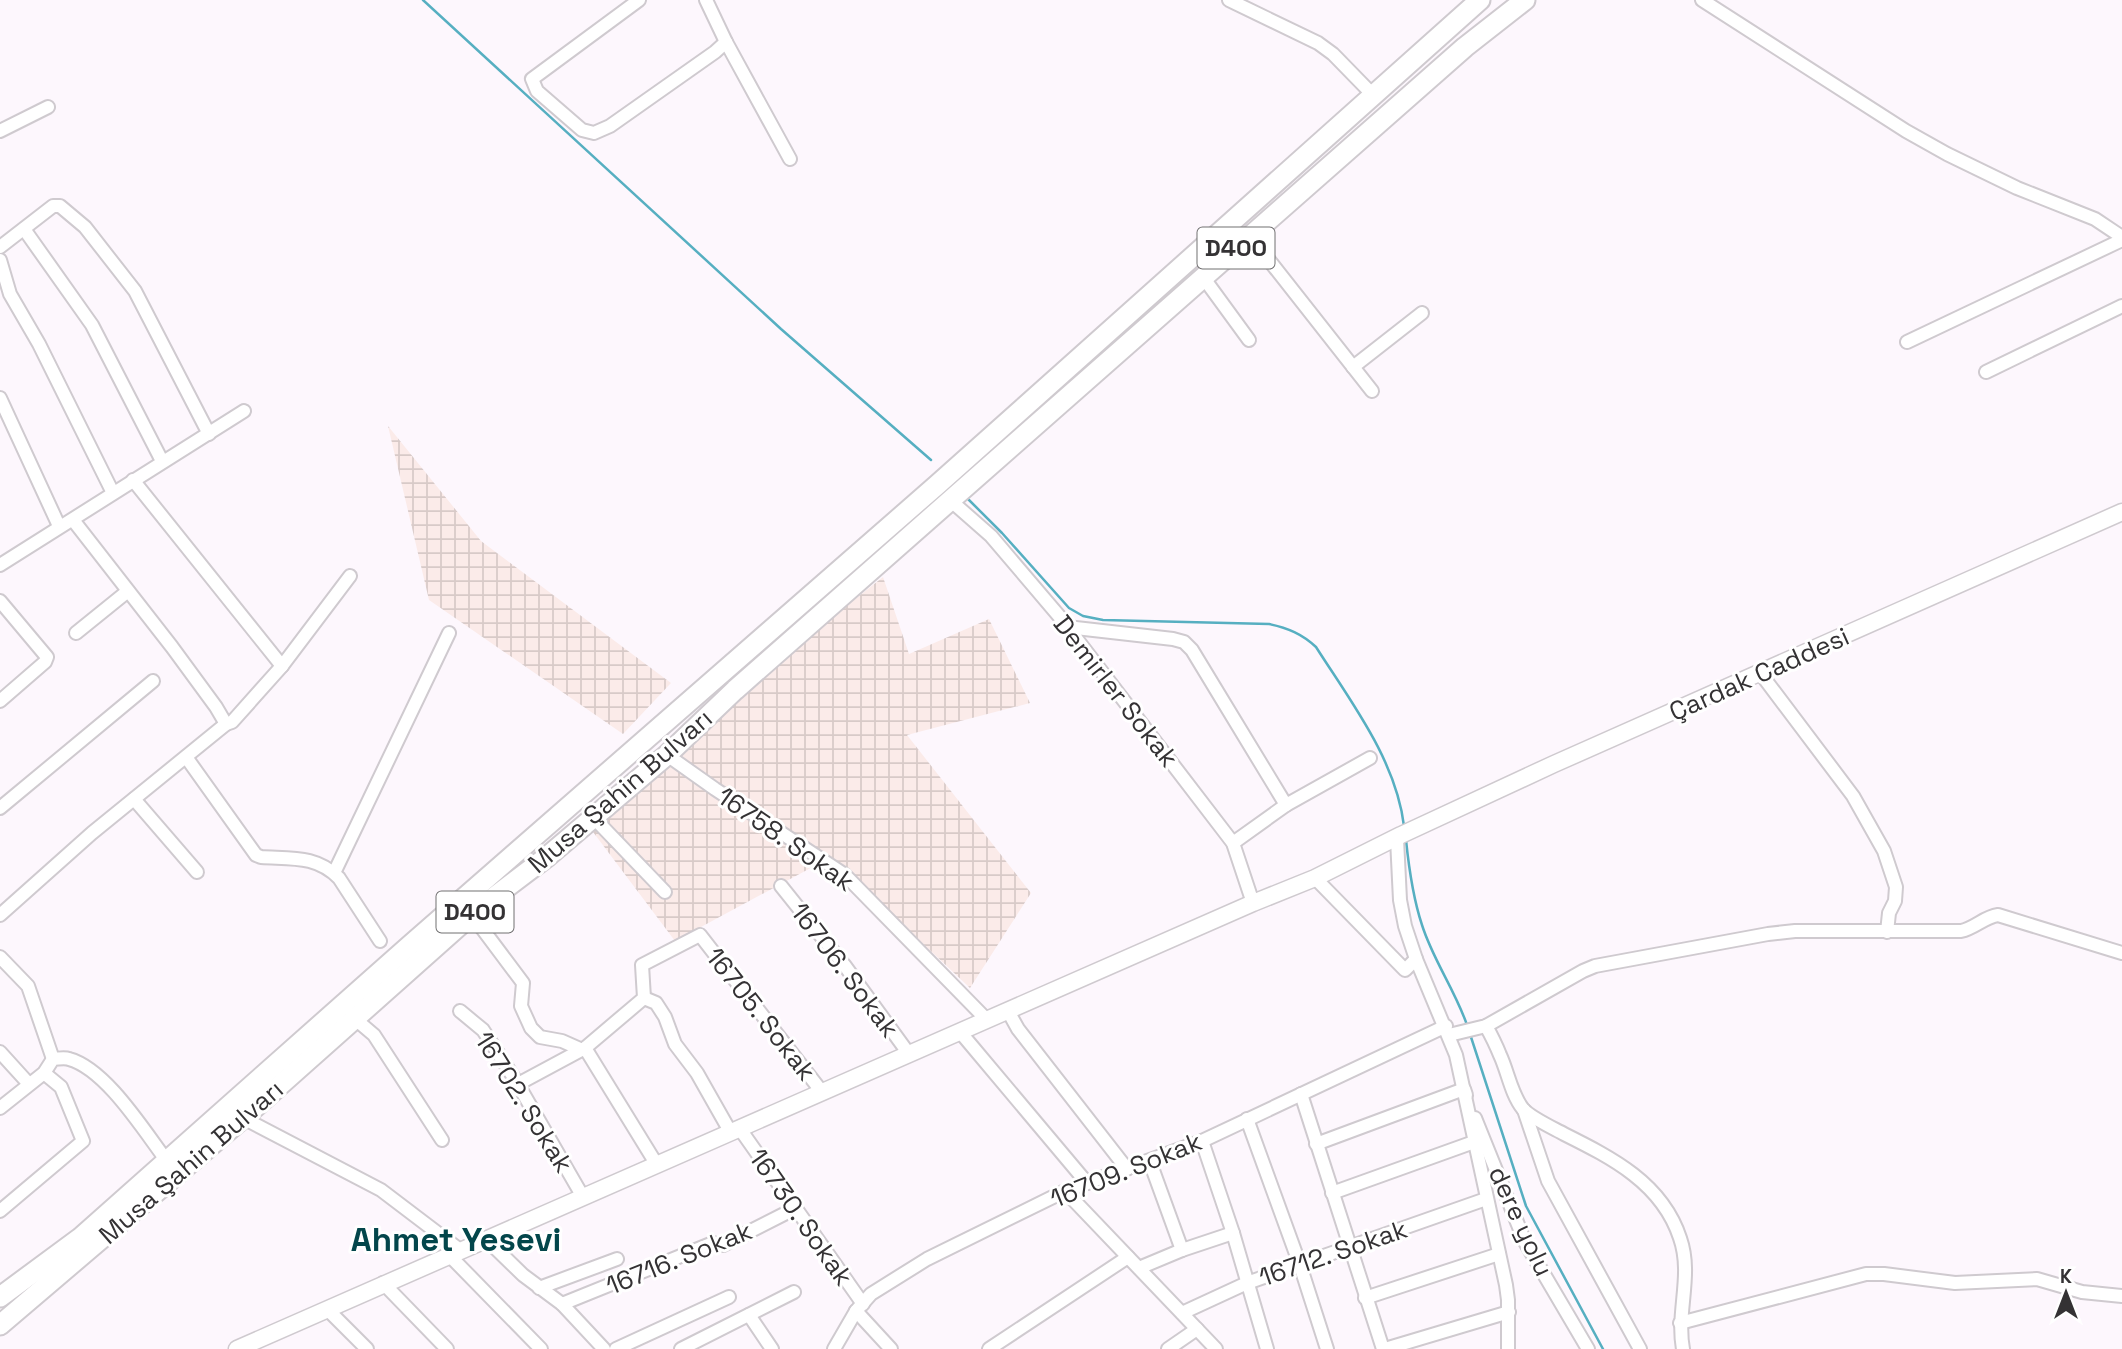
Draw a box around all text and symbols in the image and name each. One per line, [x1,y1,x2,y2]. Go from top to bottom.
road number: D400 [1198,228,1274,268]
street label: Demirler Sokak [1046,608,1186,774]
street label: Çardak Caddesi [1664,619,1854,729]
street label: Musa Şahin Bulvarı [521,702,719,880]
street label: 16758. Sokak [711,779,861,899]
road number: D400 [436,891,514,932]
street label: 16706. Sokak [783,896,907,1044]
street label: 16705. Sokak [698,940,824,1088]
street label: 16702. Sokak [467,1025,581,1179]
street label: Musa Şahin Bulvarı [92,1073,290,1251]
street label: 16709. Sokak [1045,1124,1207,1216]
street label: 16730. Sokak [741,1142,861,1292]
street label: dere yolu [1481,1160,1561,1282]
street label: 16712. Sokak [1254,1212,1412,1294]
street label: 16716. Sokak [601,1213,757,1303]
district label: Ahmet Yesevi [351,1219,561,1261]
north arrow [2031,1258,2101,1328]
text: K [2060,1264,2072,1289]

